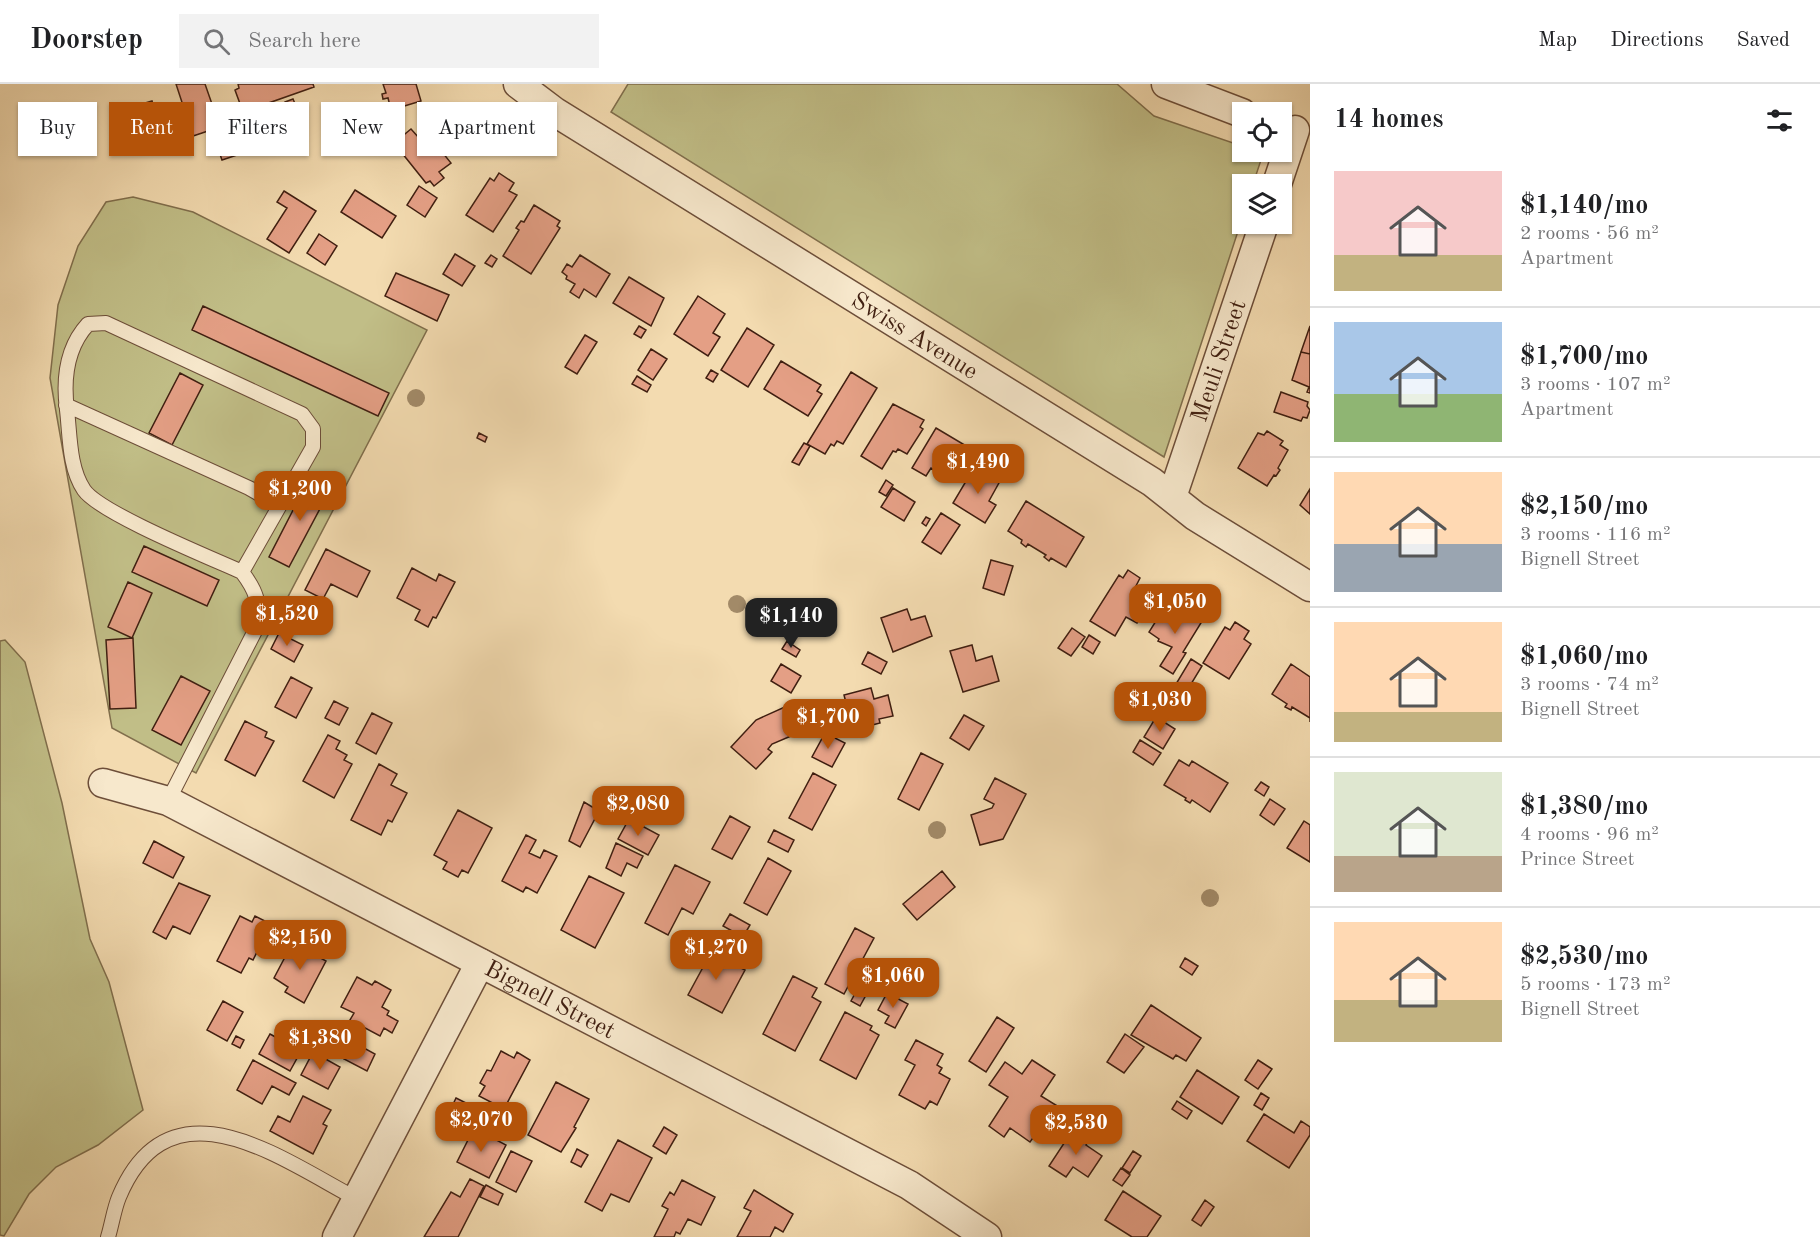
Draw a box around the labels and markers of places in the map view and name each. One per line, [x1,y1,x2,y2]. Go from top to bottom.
pin: $1,490 [929,444,1027,495]
pin: $1,200 [251,471,349,522]
pin: $1,050 [1126,584,1224,635]
pin: $1,520 [238,596,336,647]
pin: $1,140 [742,598,840,649]
pin: $1,030 [1111,682,1209,733]
pin: $1,700 [779,699,877,750]
pin: $2,080 [589,786,687,837]
pin: $2,150 [251,920,349,971]
pin: $1,270 [667,930,765,981]
pin: $1,060 [844,958,942,1009]
pin: $1,380 [271,1020,369,1071]
pin: $2,070 [432,1102,530,1153]
pin: $2,530 [1027,1105,1125,1156]

